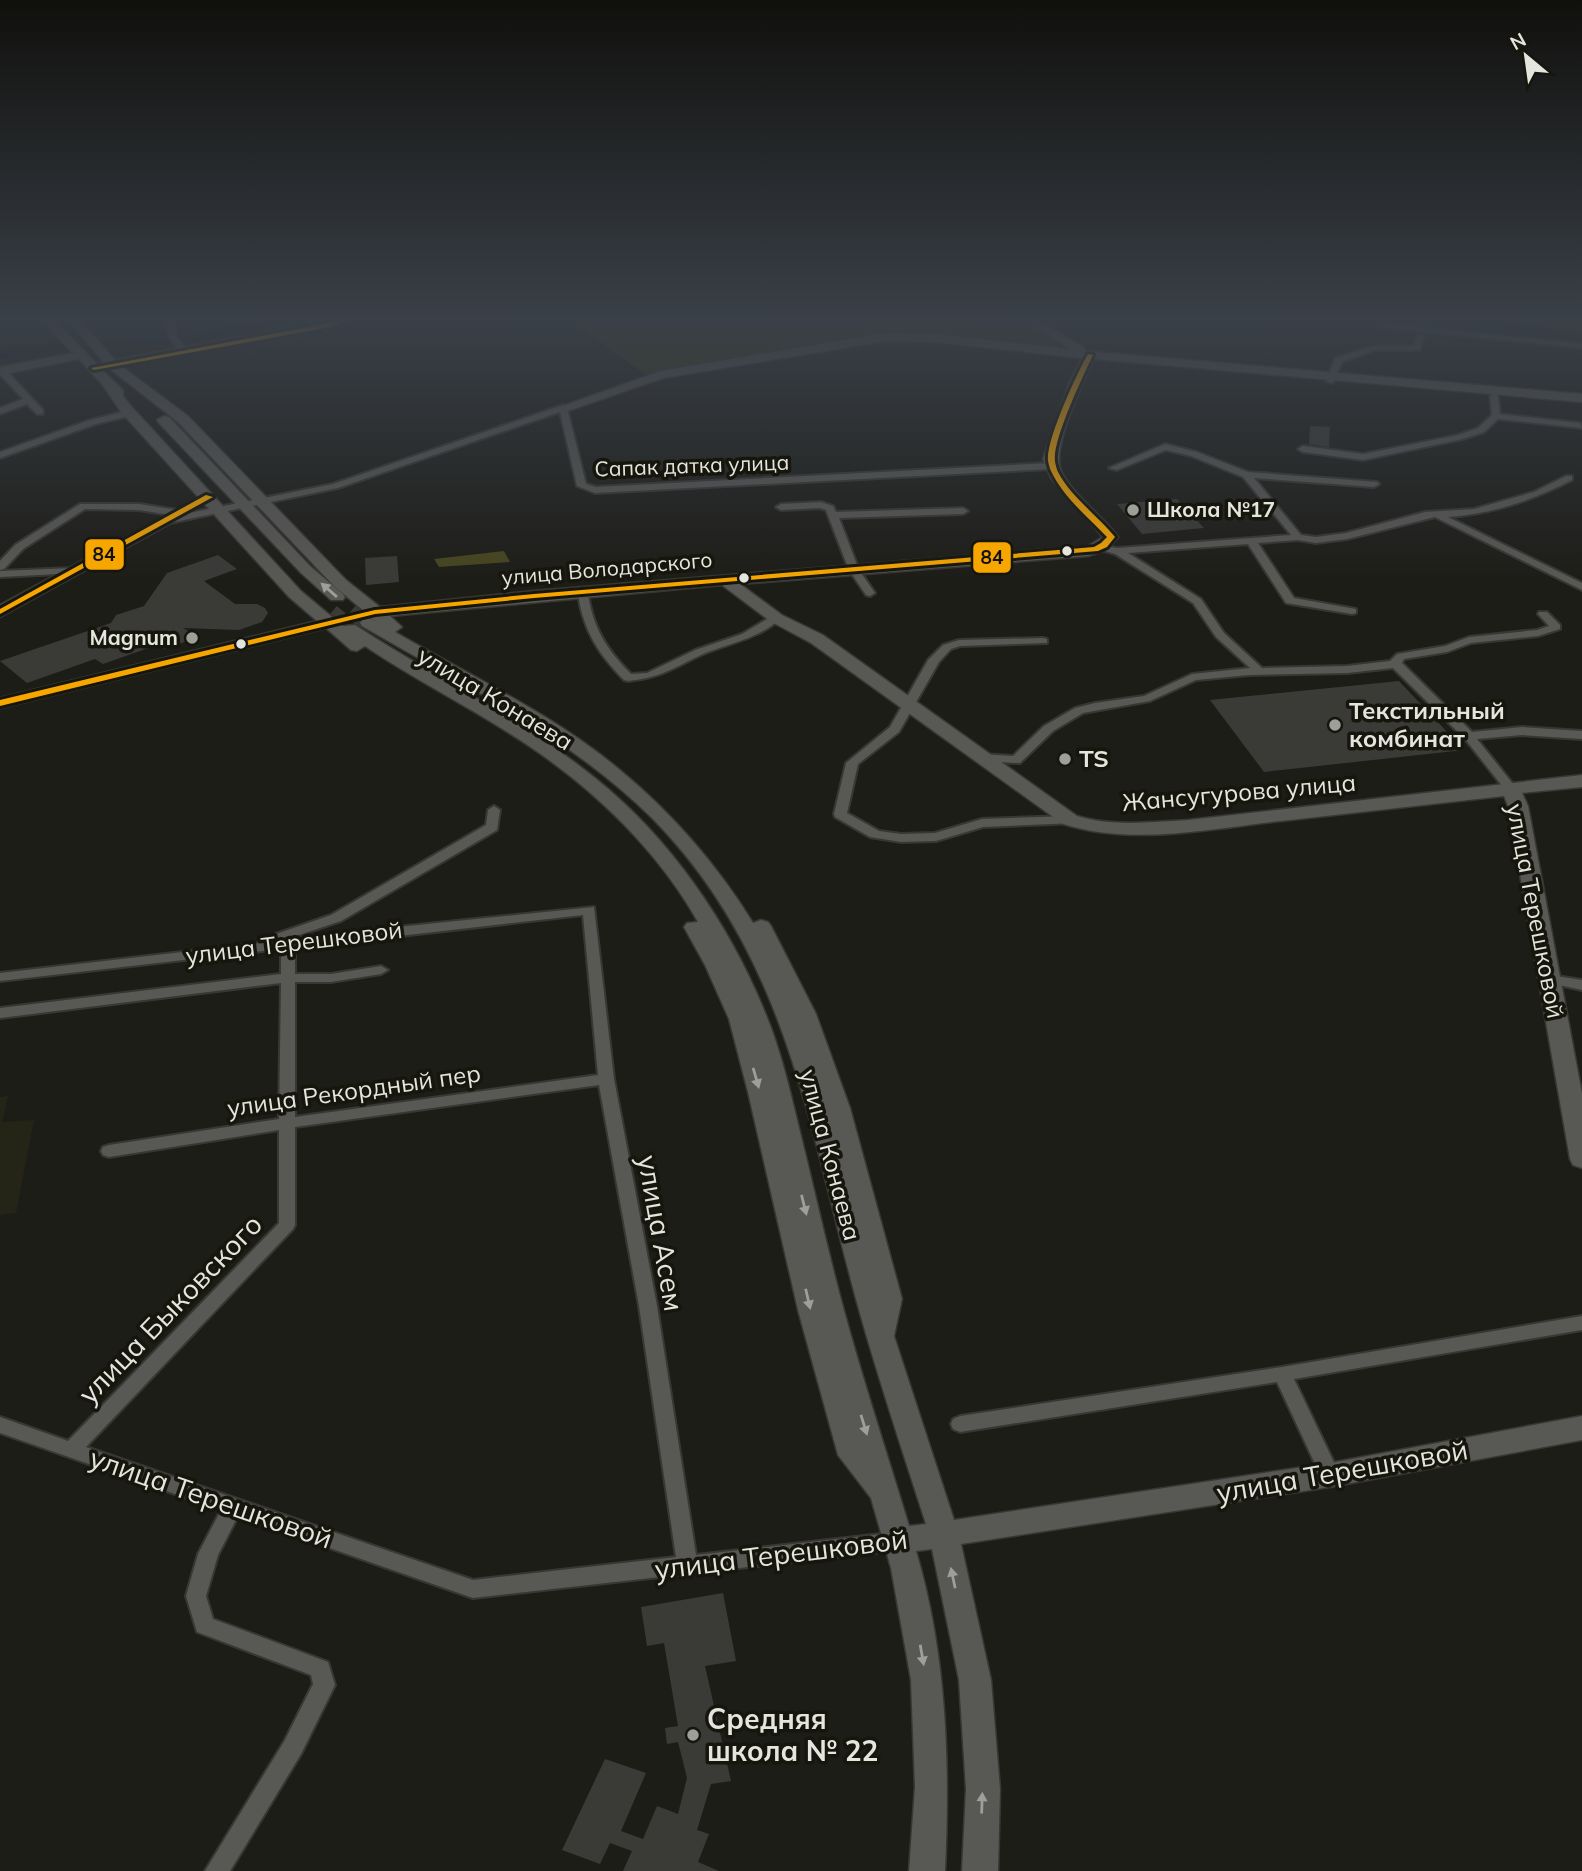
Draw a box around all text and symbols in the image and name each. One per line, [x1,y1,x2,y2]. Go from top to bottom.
north arrow [1491,21,1561,91]
text: N [1506,27,1530,55]
street label: Сапак датка улица [594,449,790,481]
place label: Школа №17 [1147,496,1275,522]
marker: Школа №17 [1125,502,1141,518]
line badge: 84 [84,538,125,571]
line badge: 84 [972,541,1012,574]
text: 84 [93,542,116,566]
unlabelled marker [1060,544,1074,558]
text: 84 [981,545,1004,569]
street label: улица Володарского [500,546,713,590]
unlabelled marker [737,571,751,585]
one-way arrow [320,582,338,598]
place label: Magnum [90,624,178,650]
marker: Magnum [184,630,200,646]
unlabelled marker [234,637,248,651]
street label: улица Конаева [412,640,579,756]
place label: Текстильный комбинат [1349,695,1505,753]
marker: Текстильный комбинат [1327,717,1343,733]
place label: TS [1079,743,1109,773]
marker: TS [1057,751,1073,767]
street label: Жансугурова улица [1121,767,1357,817]
street label: улица Терешковой [1500,801,1572,1021]
street label: улица Терешковой [184,914,404,970]
street label: улица Рекордный пер [225,1057,483,1123]
street label: улица Конаева [794,1066,868,1244]
one-way arrow [752,1067,762,1088]
street label: улица Асем [631,1152,692,1314]
one-way arrow [799,1195,810,1217]
street label: улица Быковского [70,1207,269,1411]
one-way arrow [803,1288,814,1310]
one-way arrow [860,1415,870,1436]
street label: улица Терешковой [1214,1431,1470,1510]
street label: улица Терешковой [85,1440,337,1556]
street label: улица Терешковой [652,1521,909,1586]
one-way arrow [947,1567,958,1589]
one-way arrow [917,1644,928,1666]
place label: Средняя школа № 22 [707,1701,878,1768]
marker: Средняя школа № 22 [685,1727,701,1743]
one-way arrow [977,1792,988,1814]

